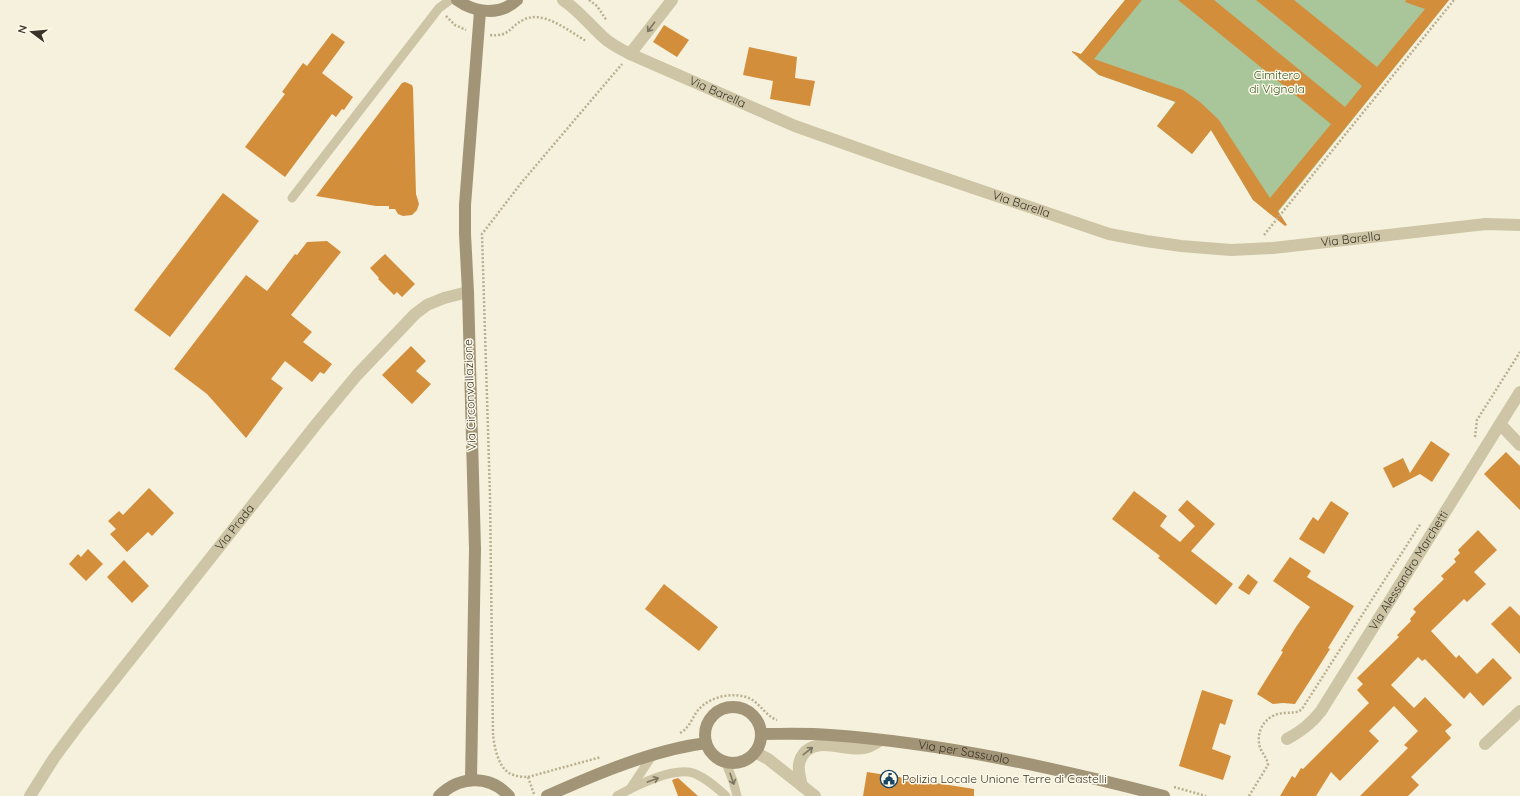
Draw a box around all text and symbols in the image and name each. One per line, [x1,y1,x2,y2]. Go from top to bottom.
north arrow [12,12,52,52]
one-way arrow [647,22,655,33]
text: N [15,23,30,35]
park label: Cimitero di Vignola [1249,67,1305,96]
street label: Via Barella [687,73,748,111]
street label: Via Barella [991,187,1052,221]
street label: Via Barella [1320,228,1381,250]
street label: Via Circonvallazione [460,339,479,451]
street label: Via Prada [212,501,257,553]
street label: Via Alessandro Marchetti [1365,508,1451,633]
street label: Via per Sassuolo [917,737,1011,767]
one-way arrow [802,747,813,755]
public building icon: Polizia Locale Unione Terre di Castelli [879,769,899,789]
place label: Polizia Locale Unione Terre di Castelli [902,771,1107,786]
one-way arrow [729,772,736,785]
one-way arrow [646,776,659,783]

